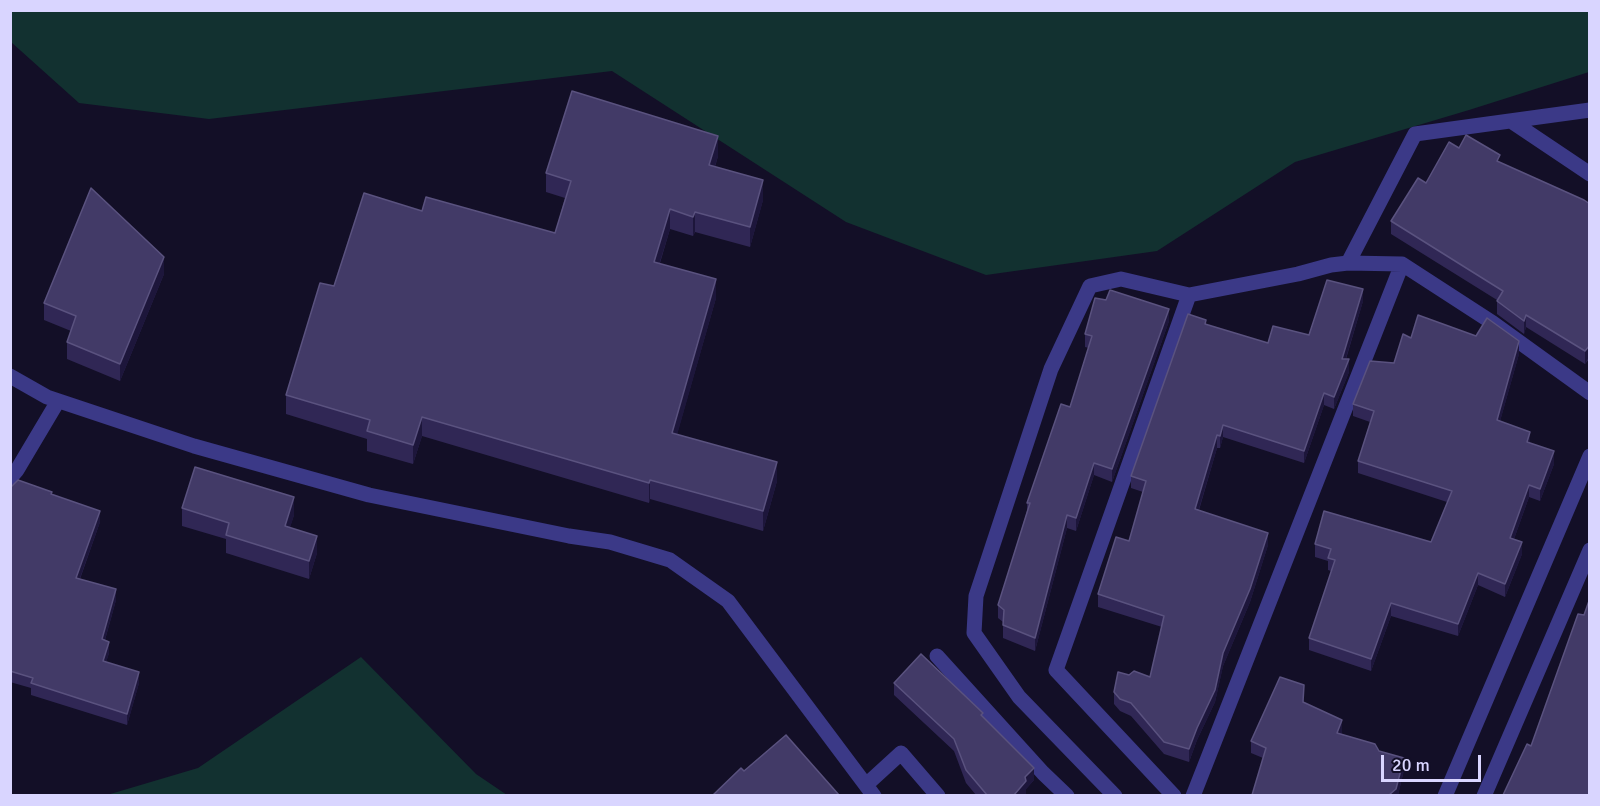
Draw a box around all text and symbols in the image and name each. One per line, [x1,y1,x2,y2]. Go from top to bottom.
scale bar [1384,743,1484,781]
text: 20 m [1392,754,1430,776]

